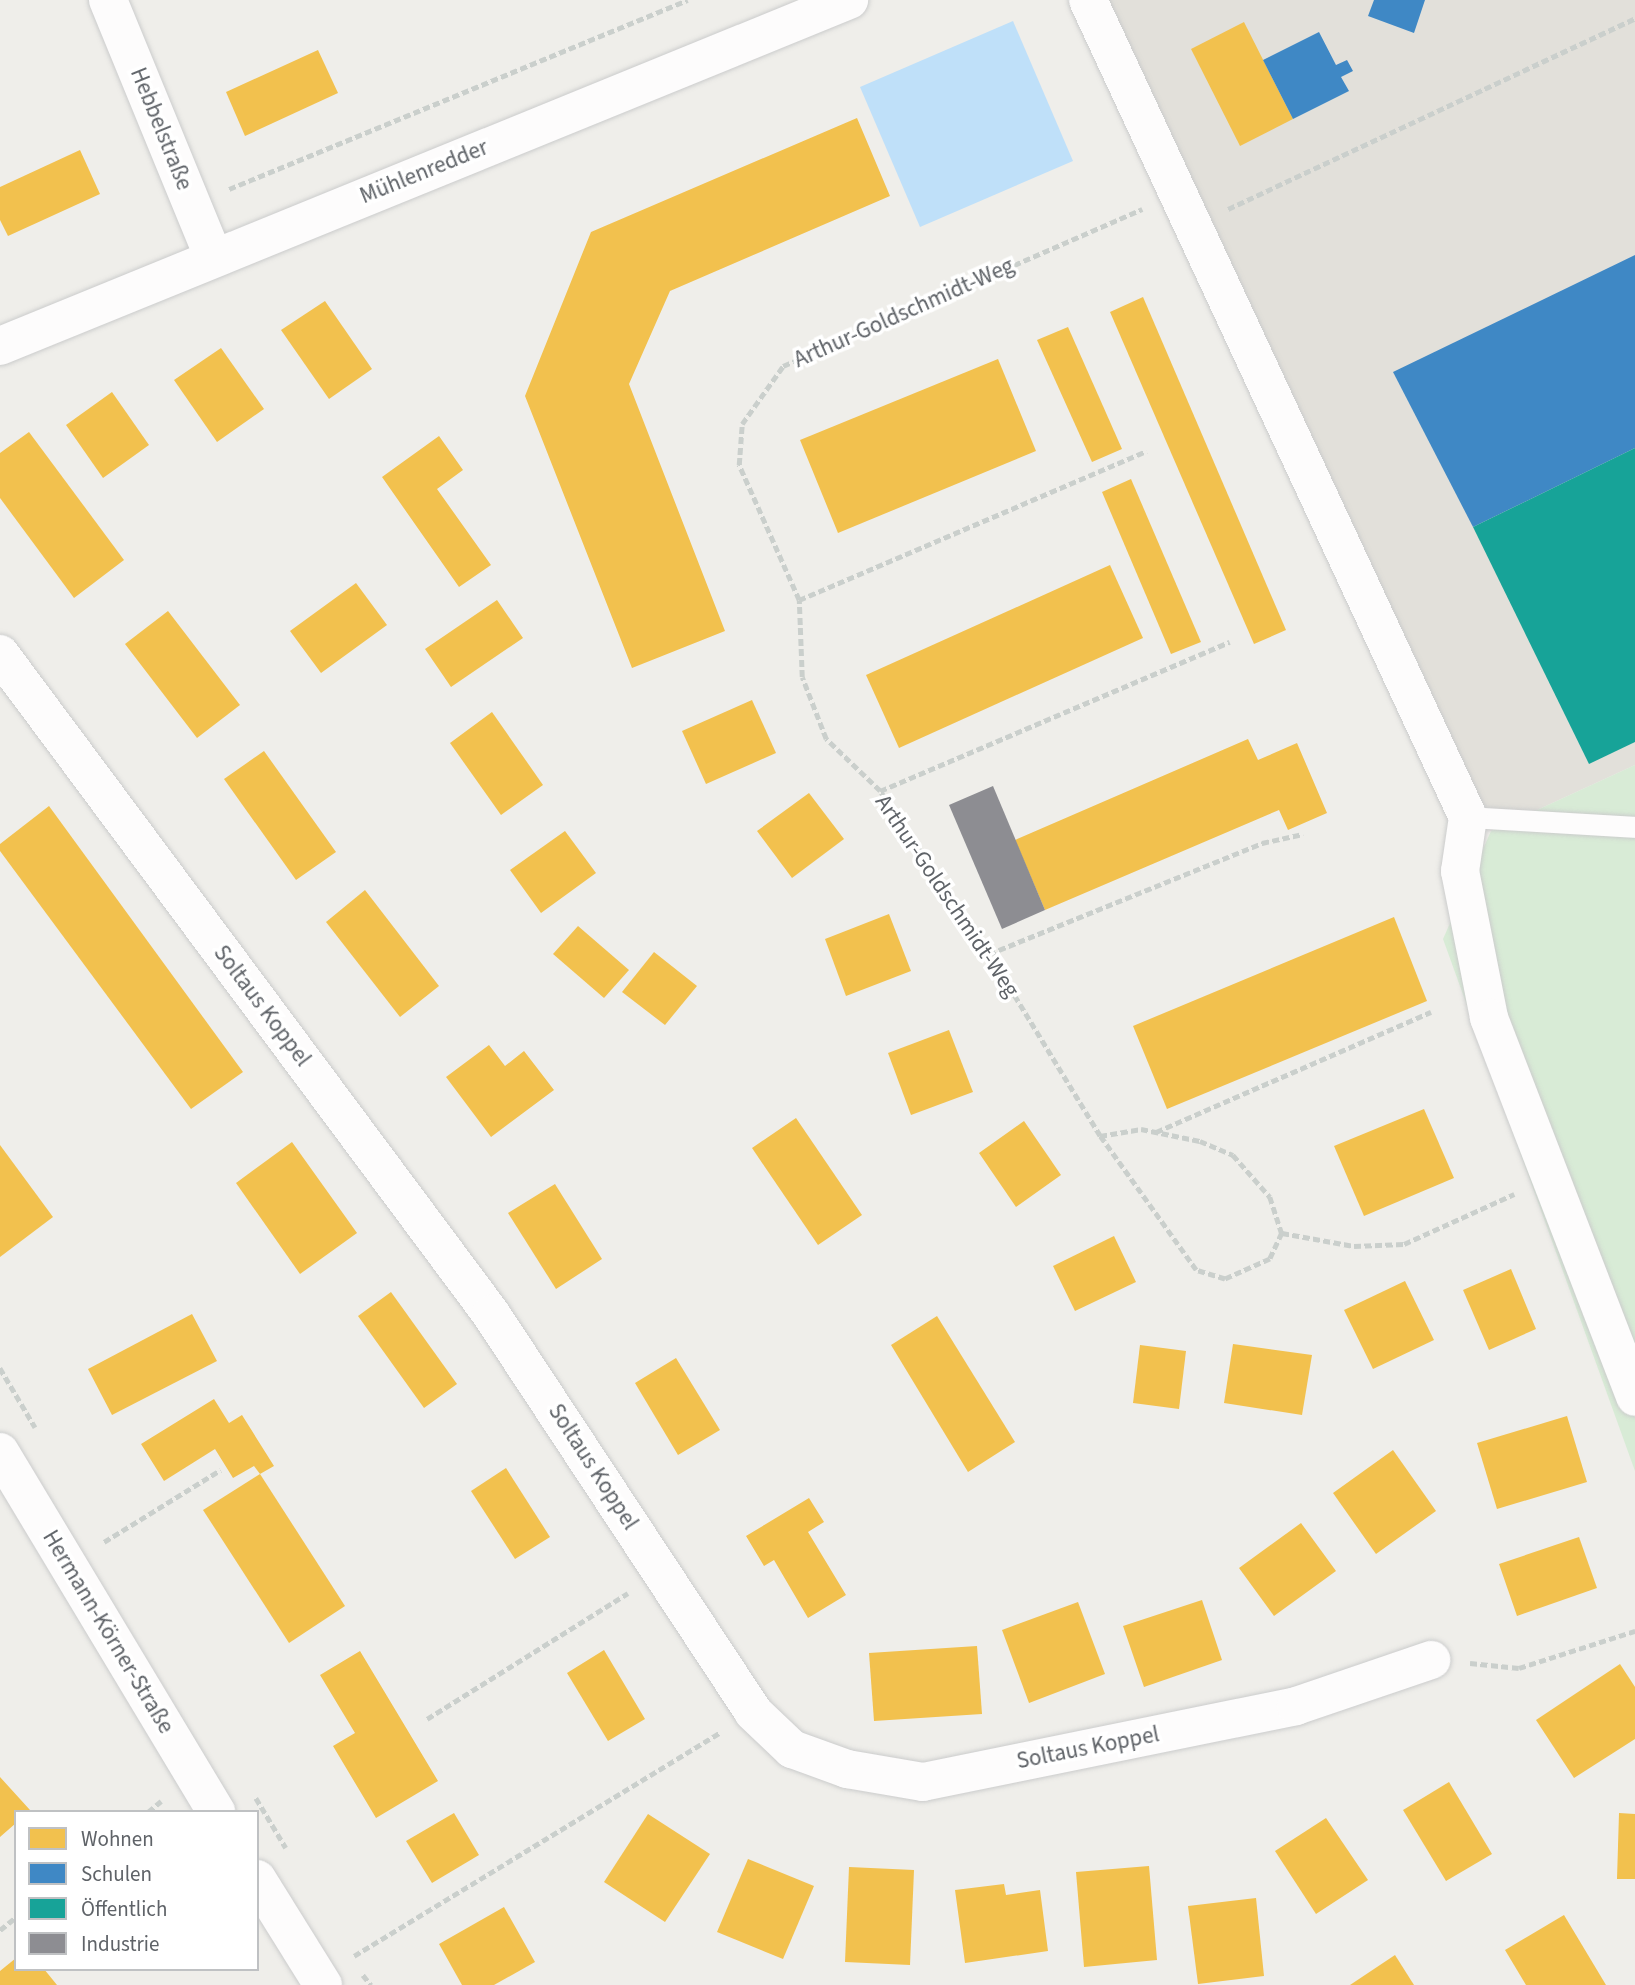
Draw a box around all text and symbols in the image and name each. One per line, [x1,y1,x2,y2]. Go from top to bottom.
street label: Hebbelstraße [124,64,198,194]
street label: Mühlenredder [356,134,492,210]
street label: Arthur-Goldschmidt-Weg [790,252,1018,374]
street label: Arthur-Goldschmidt-Weg [869,790,1025,1002]
street label: Soltaus Koppel [207,940,317,1072]
street label: Soltaus Koppel [542,1399,644,1535]
street label: Hermann-Körner-Straße [36,1525,180,1739]
street label: Soltaus Koppel [1014,1721,1162,1775]
legend [14,1810,259,1971]
text: Wohnen [81,1824,154,1854]
text: Schulen [81,1859,152,1889]
text: Öffentlich [81,1894,167,1924]
text: Industrie [81,1929,159,1959]

